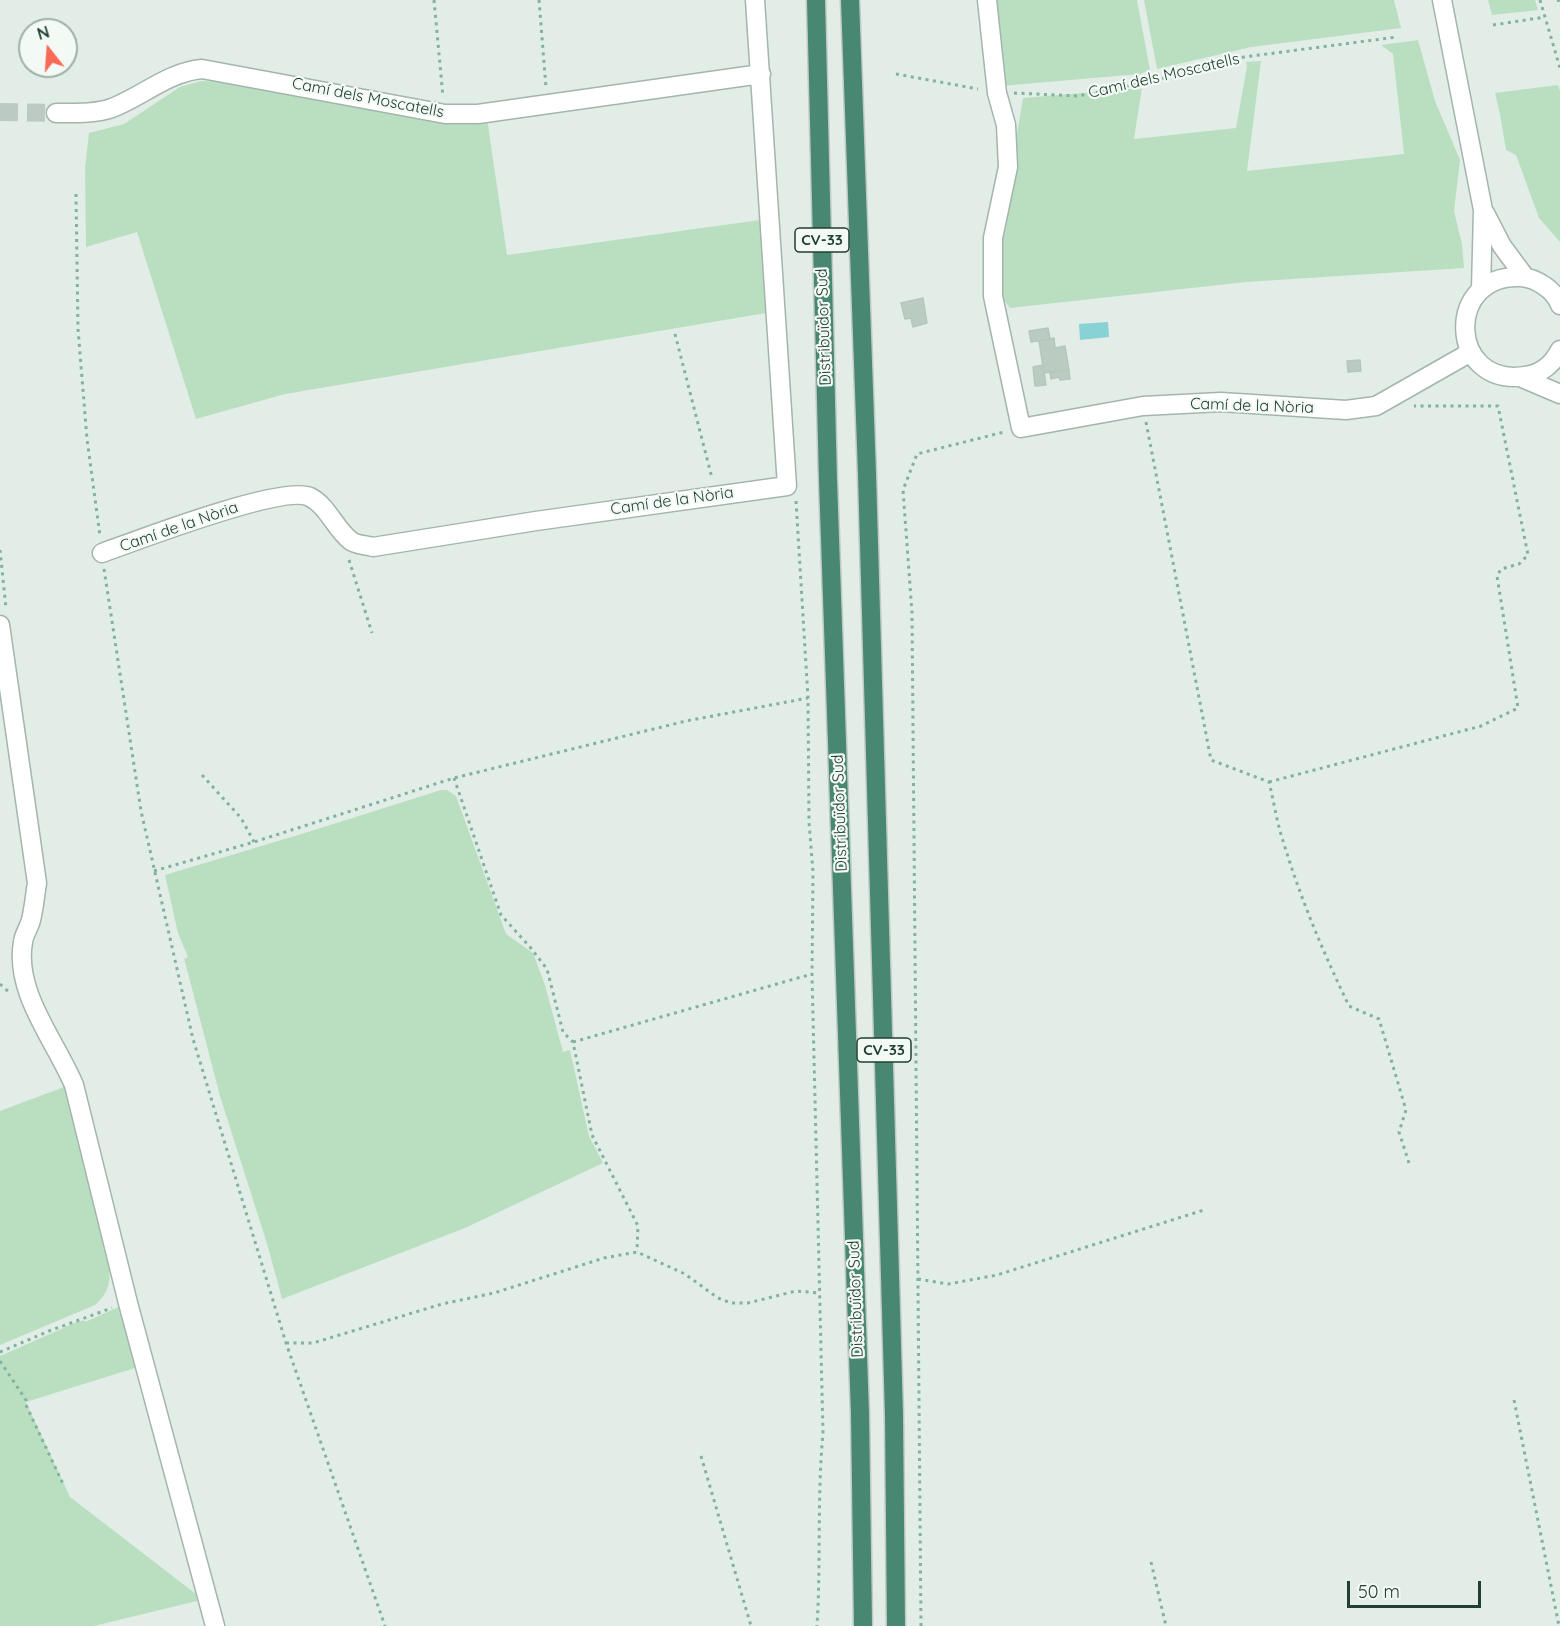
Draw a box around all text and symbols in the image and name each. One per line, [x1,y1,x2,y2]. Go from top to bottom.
north arrow [18,18,78,78]
text: N [35,21,52,44]
street label: Camí dels Moscatells [1087,49,1241,103]
street label: Camí dels Moscatells [290,74,446,122]
road number: CV-33 [795,228,849,252]
street label: Distribuïdor Sud [812,268,836,386]
street label: Camí de la Nòria [1190,394,1314,418]
street label: Camí de la Nòria [609,483,735,519]
street label: Camí de la Nòria [117,498,241,556]
street label: Distribuïdor Sud [828,754,852,872]
road number: CV-33 [857,1038,911,1062]
street label: Distribuïdor Sud [844,1240,868,1358]
scale bar [1350,1569,1484,1607]
text: 50 m [1358,1580,1400,1603]

